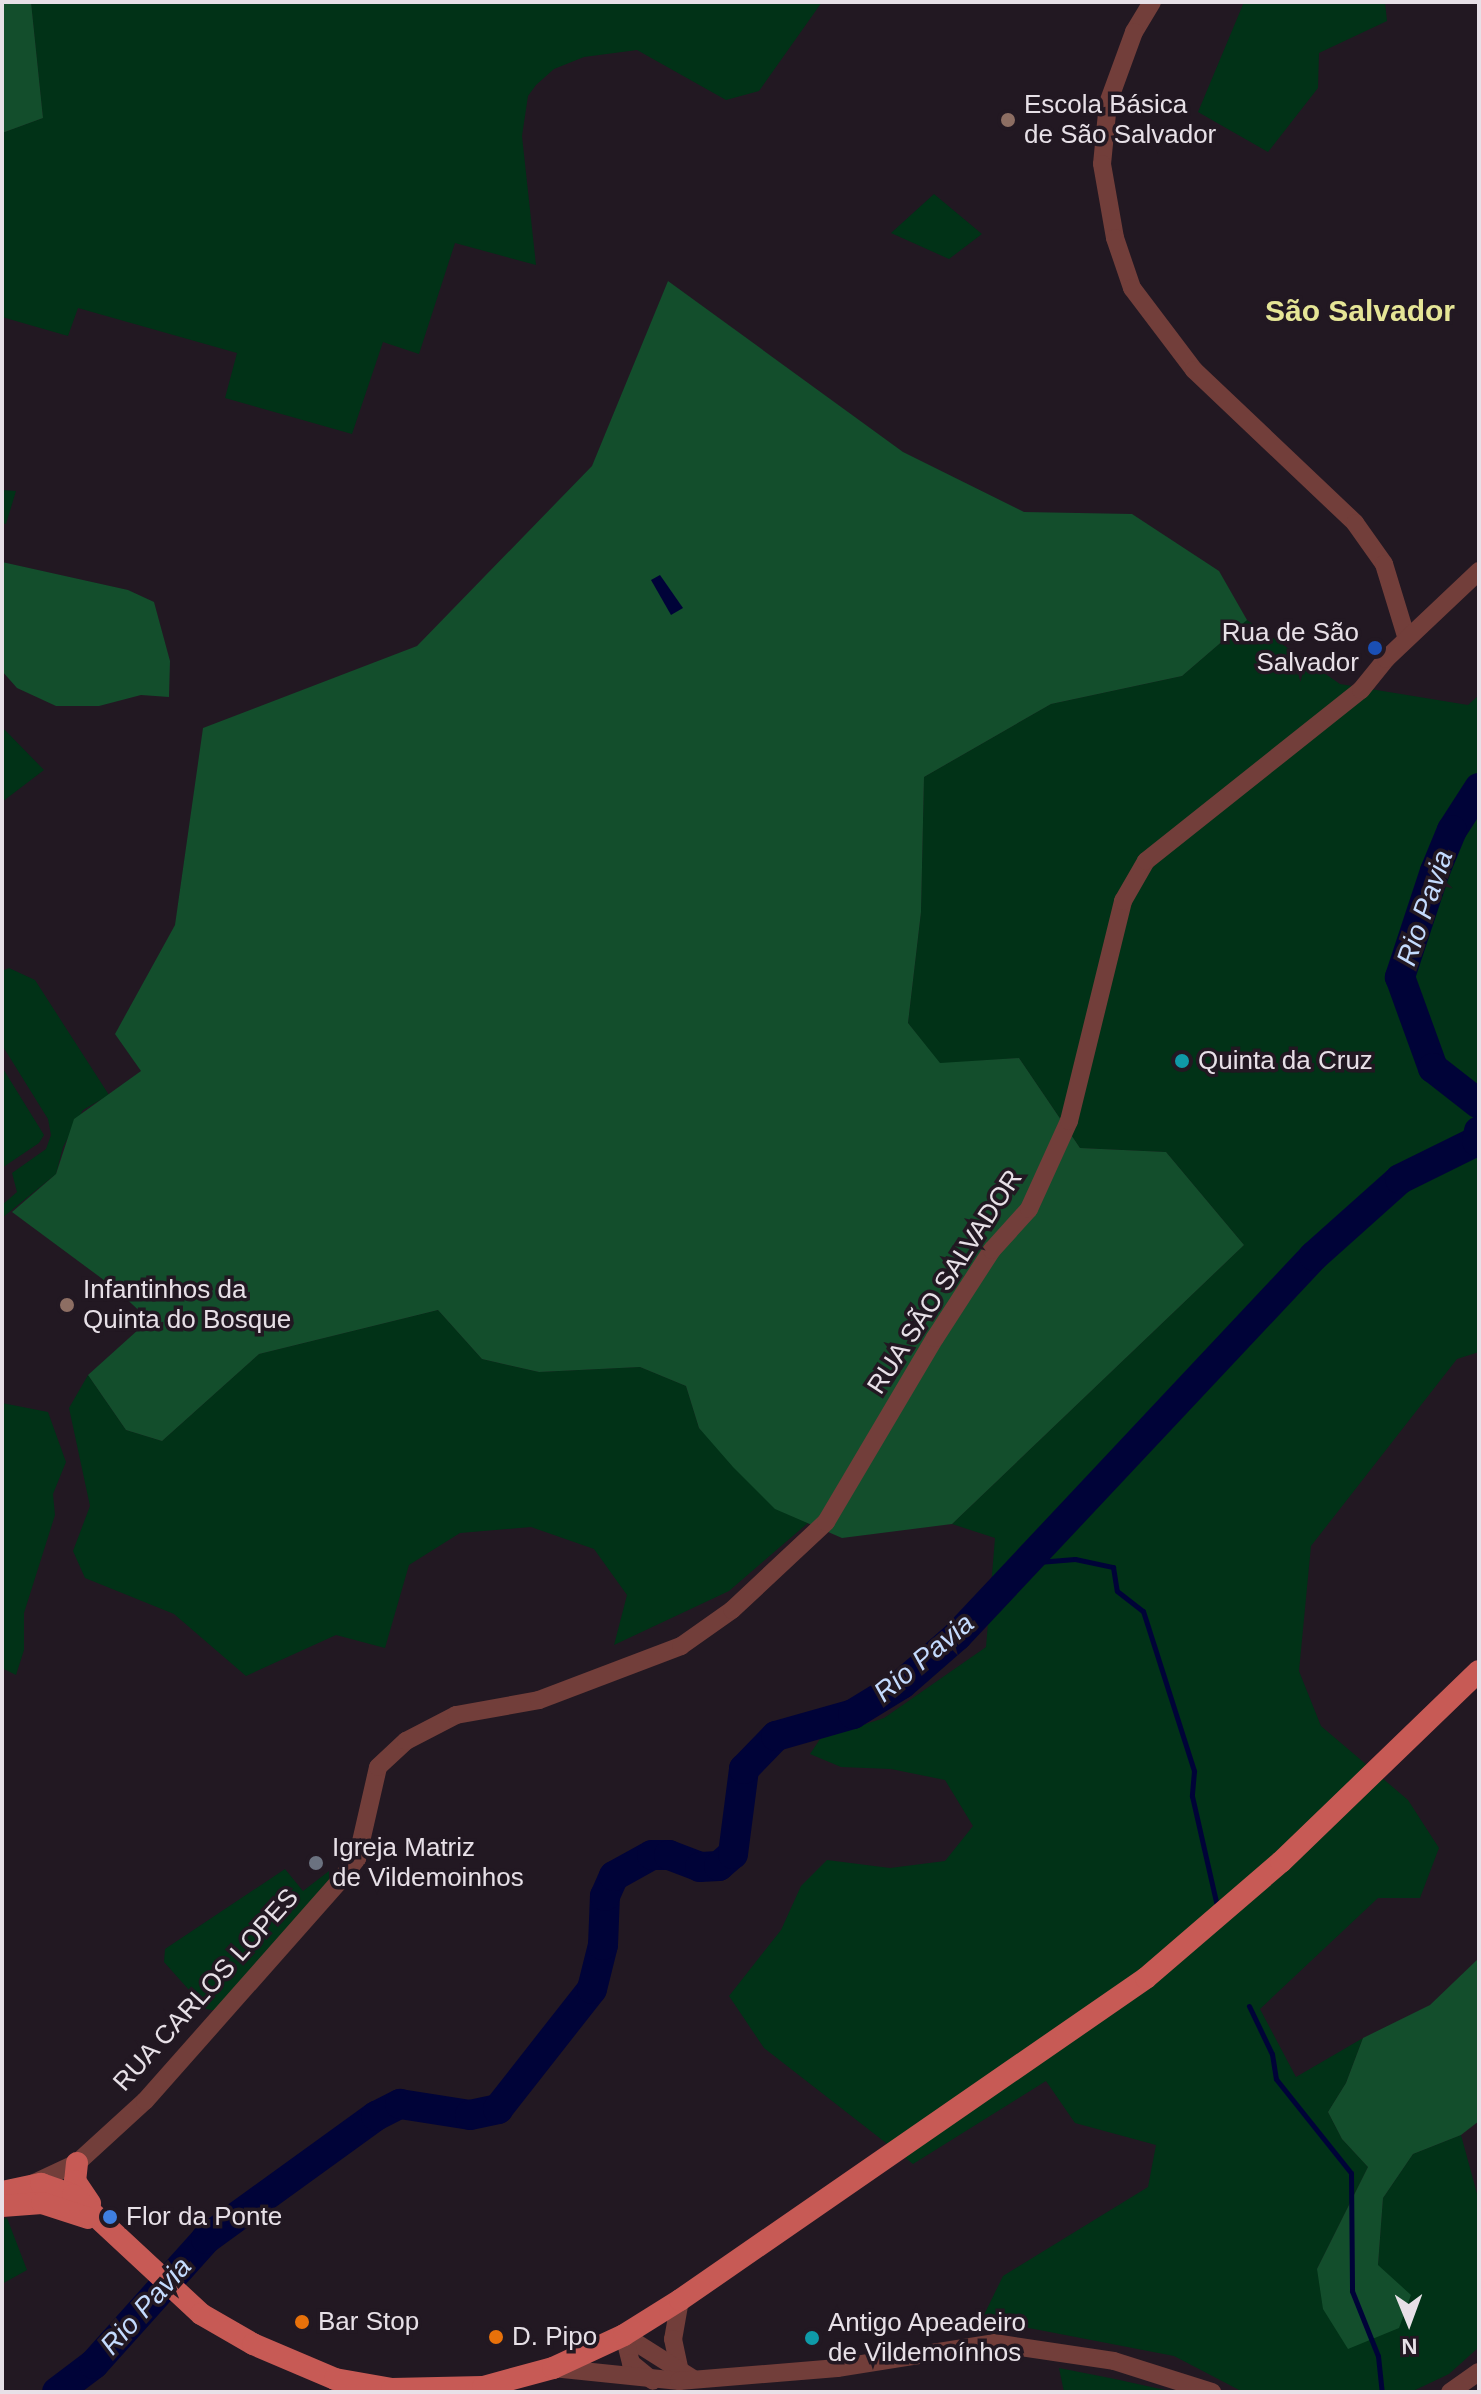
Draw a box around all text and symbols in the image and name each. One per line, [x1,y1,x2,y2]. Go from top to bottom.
place label: Escola Básica de São Salvador [1024,89,1216,150]
marker: Escola Básica de São Salvador [999,111,1017,129]
district label: São Salvador [1265,293,1455,329]
place label: Rua de São Salvador [1222,617,1359,678]
marker: Rua de São Salvador [1366,639,1384,657]
water label: Rio Pavia [1390,846,1460,970]
place label: Quinta da Cruz [1198,1045,1373,1077]
marker: Quinta da Cruz [1173,1052,1191,1070]
street label: RUA SÃO SALVADOR [861,1164,1029,1400]
place label: Infantinhos da Quinta do Bosque [83,1274,291,1336]
marker: Infantinhos da Quinta do Bosque [58,1296,76,1314]
water label: Rio Pavia [867,1607,981,1709]
place label: Igreja Matriz de Vildemoinhos [332,1832,524,1894]
marker: Igreja Matriz de Vildemoinhos [307,1854,325,1872]
street label: RUA CARLOS LOPES [106,1882,306,2098]
place label: Flor da Ponte [126,2201,282,2233]
marker: Flor da Ponte [101,2208,119,2226]
water label: Rio Pavia [93,2250,199,2362]
north arrow [1369,2282,1449,2362]
place label: Bar Stop [318,2306,419,2338]
place label: Antigo Apeadeiro de Vildemoínhos [828,2307,1027,2368]
marker: Bar Stop [293,2313,311,2331]
place label: D. Pipo [512,2321,597,2353]
marker: D. Pipo [487,2328,505,2346]
marker: Antigo Apeadeiro de Vildemoínhos [803,2329,821,2347]
text: N [1401,2334,1418,2359]

